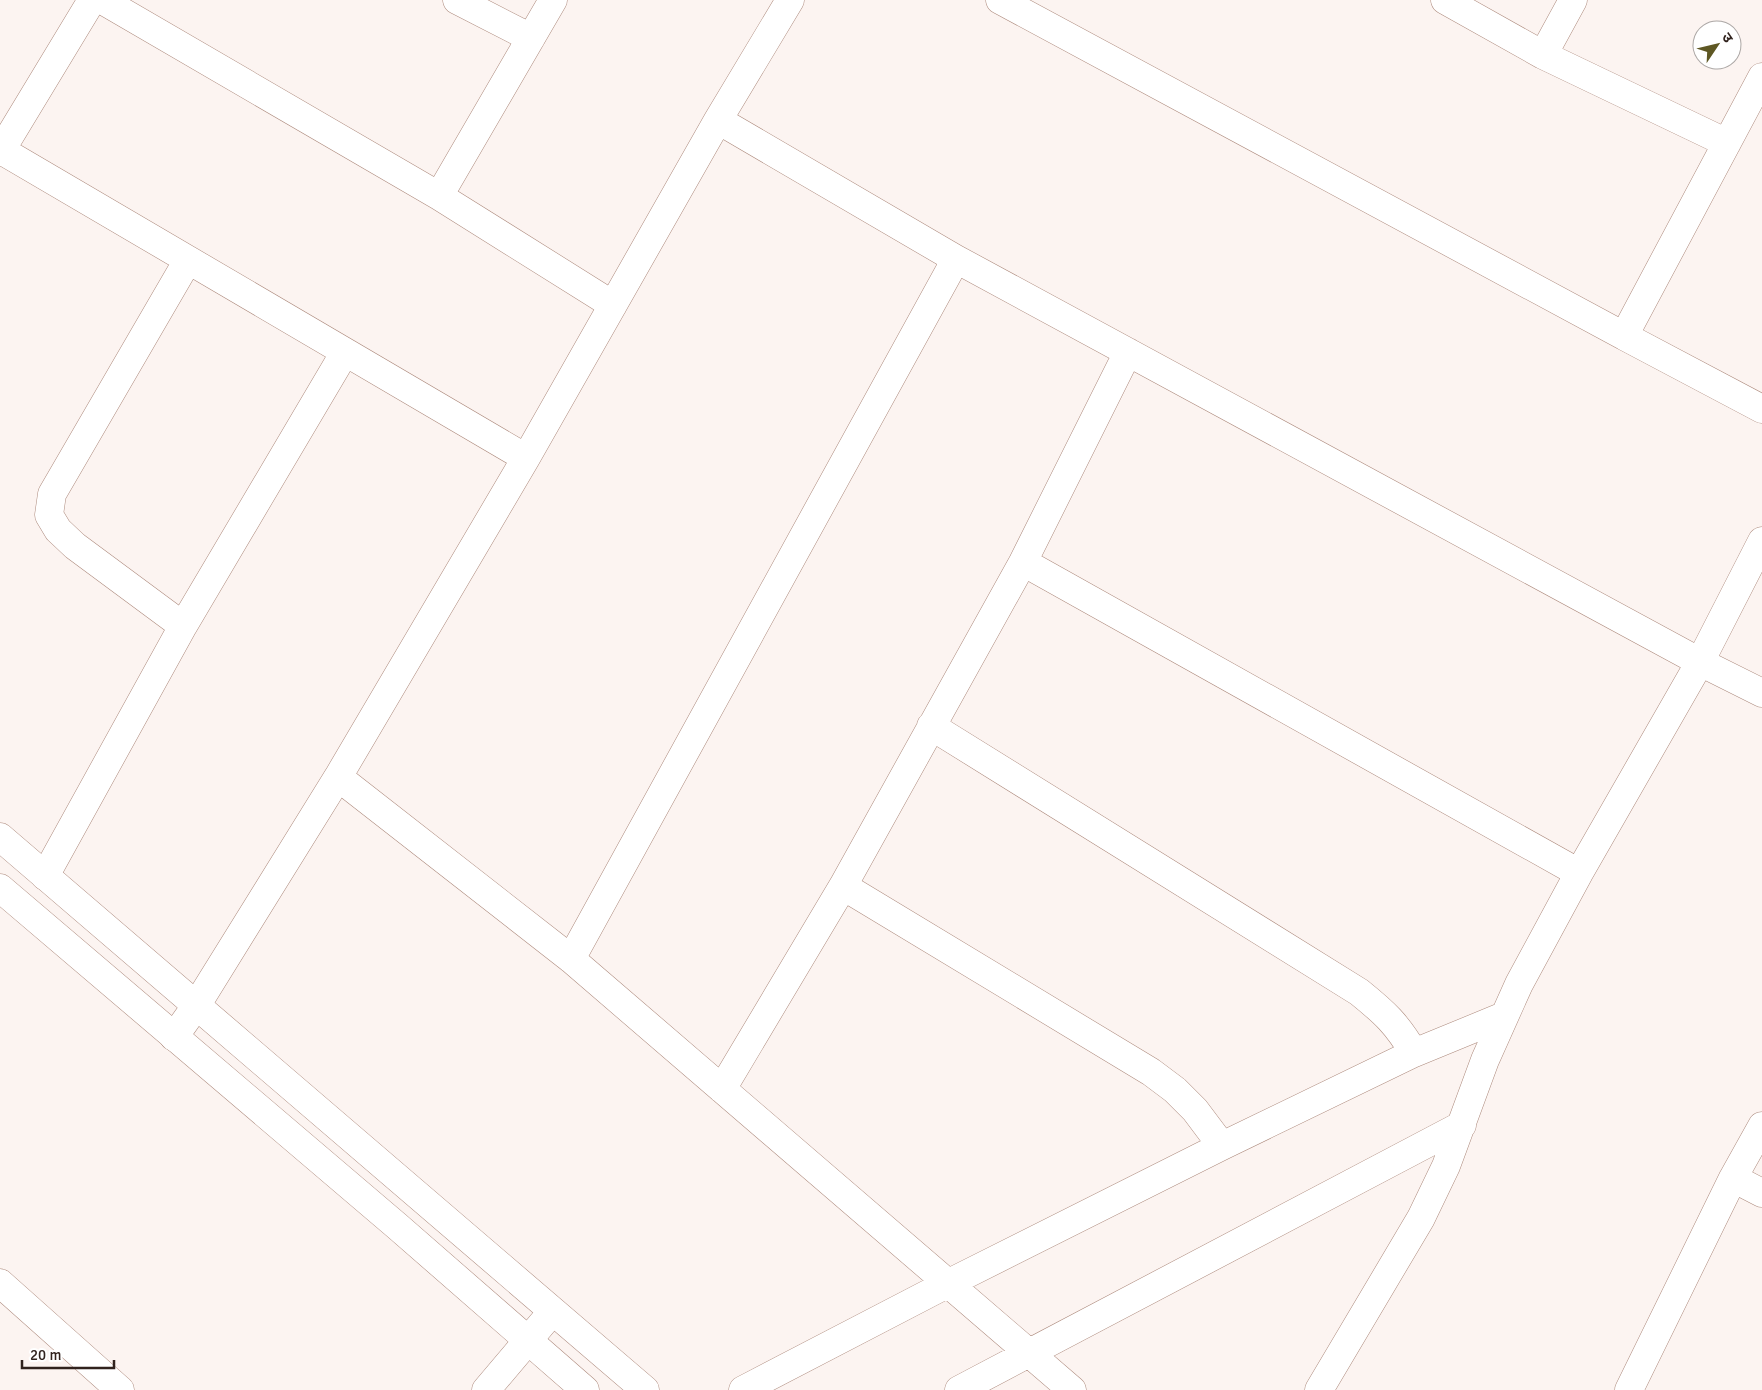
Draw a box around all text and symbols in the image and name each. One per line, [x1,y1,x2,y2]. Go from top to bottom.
north arrow [1692,20,1742,70]
text: उ [1718,30,1737,47]
scale bar [22,1338,115,1370]
text: 20 m [30,1346,61,1364]

